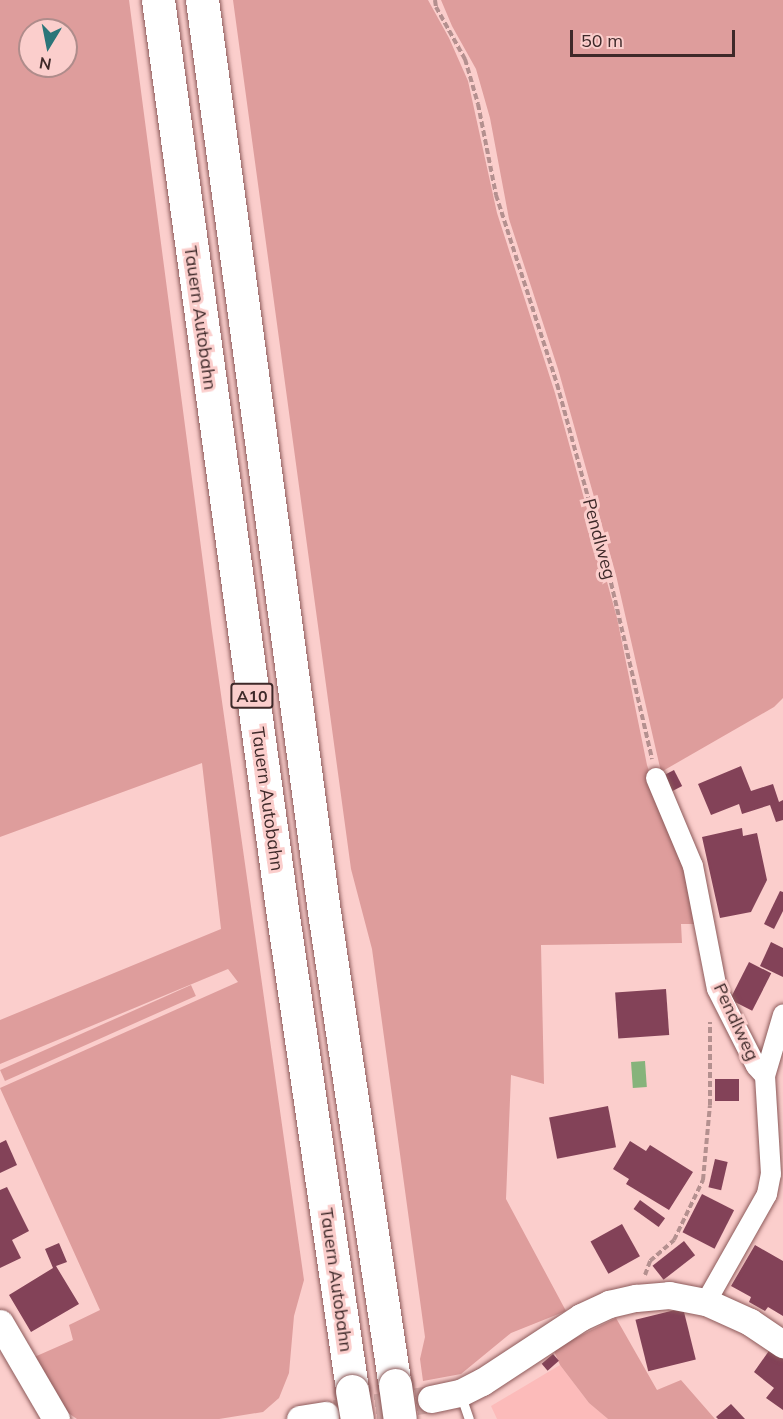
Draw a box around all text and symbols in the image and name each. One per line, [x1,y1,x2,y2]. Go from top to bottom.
north arrow [18,18,78,78]
scale bar [573,18,738,56]
text: 50 m [581,29,623,52]
text: N [38,53,53,75]
street label: Tauern Autobahn [179,245,221,391]
street label: Pendlweg [578,496,620,582]
road number: A10 [230,683,274,709]
street label: Tauern Autobahn [246,726,288,872]
street label: Pendlweg [709,980,763,1064]
street label: Tauern Autobahn [315,1207,357,1353]

